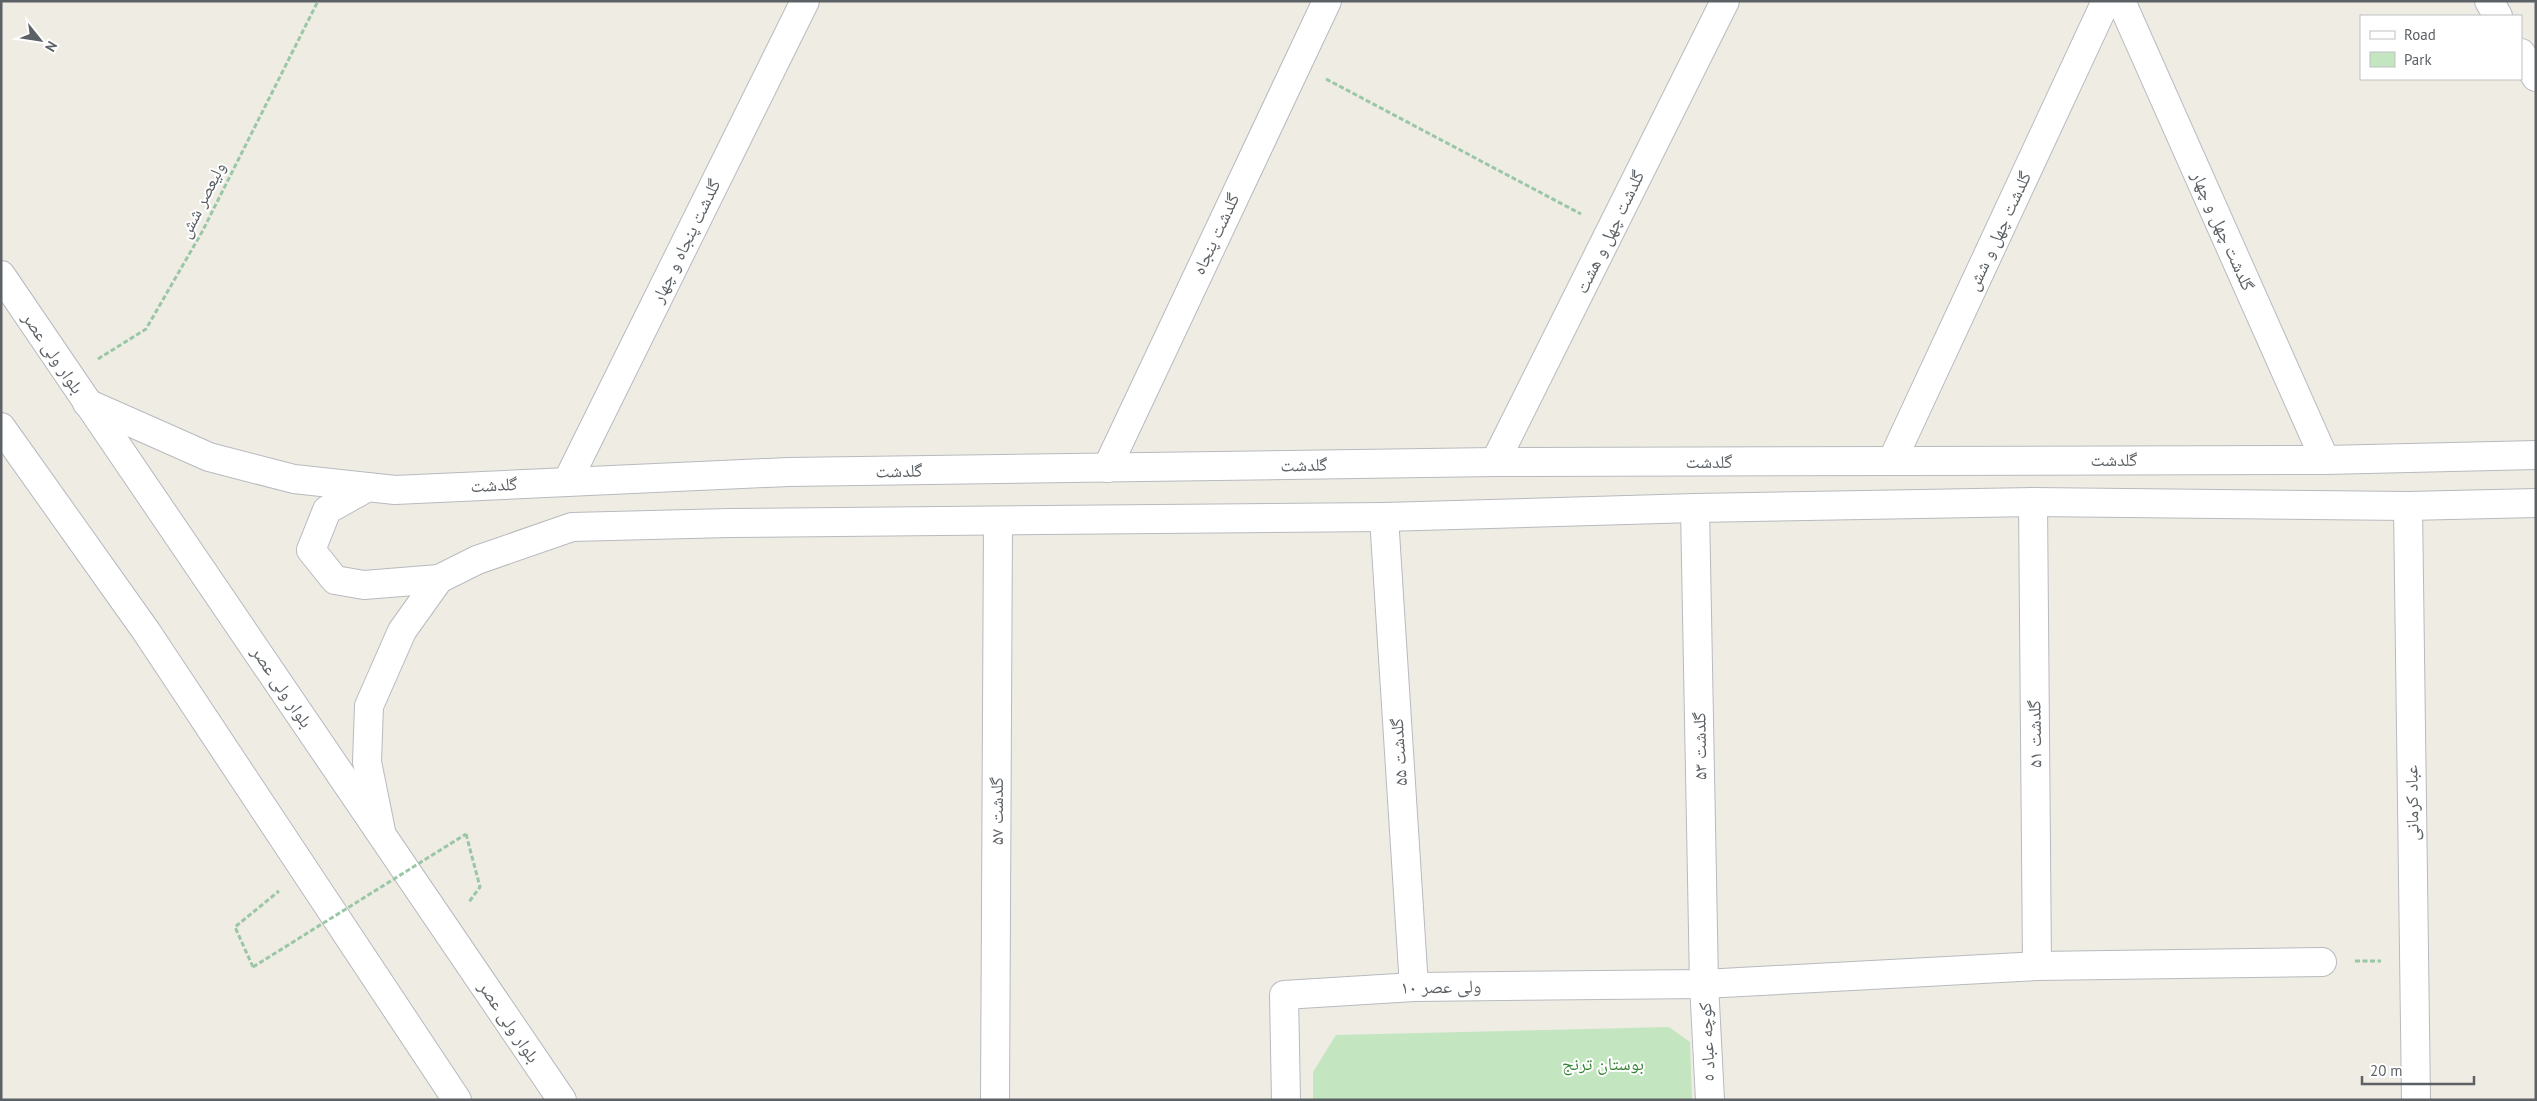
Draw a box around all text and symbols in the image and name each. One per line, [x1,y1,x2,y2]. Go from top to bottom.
north arrow [15,15,65,65]
legend [2360,15,2522,80]
text: Road [2404,25,2436,44]
text: N [41,38,61,55]
text: Park [2404,50,2432,69]
street label: ولیعصر شش [173,158,231,242]
street label: گلدشت چهل و هشت [1570,166,1650,297]
street label: گلدشت چهل و چهار [2186,166,2260,295]
street label: گلدشت چهل و شش [1961,167,2036,294]
street label: گلدشت پنجاه و چهار [645,175,726,307]
street label: گلدشت پنجاه [1187,189,1245,278]
street label: بلوار ولی عصر [17,307,89,398]
street label: گلدشت [2091,448,2138,471]
street label: گلدشت [1686,450,1733,473]
street label: گلدشت [1280,453,1328,476]
street label: گلدشت [875,459,923,482]
street label: گلدشت [470,472,519,497]
street label: بلوار ولی عصر [246,641,318,732]
street label: گلدشت ۵۱ [2022,699,2047,768]
street label: گلدشت ۵۳ [1687,711,1712,780]
street label: گلدشت ۵۵ [1385,717,1412,787]
street label: عباد کرمانی [2399,765,2424,841]
street label: گلدشت ۵۷ [985,777,1008,845]
street label: ولی عصر ۱۰ [1400,974,1482,999]
street label: بلوار ولی عصر [473,976,545,1067]
street label: كوچه عباد ٥ [1693,1001,1720,1082]
park label: بوستان ترنج [1562,1052,1644,1076]
scale bar [2362,1054,2474,1086]
text: 20 m [2370,1061,2403,1080]

